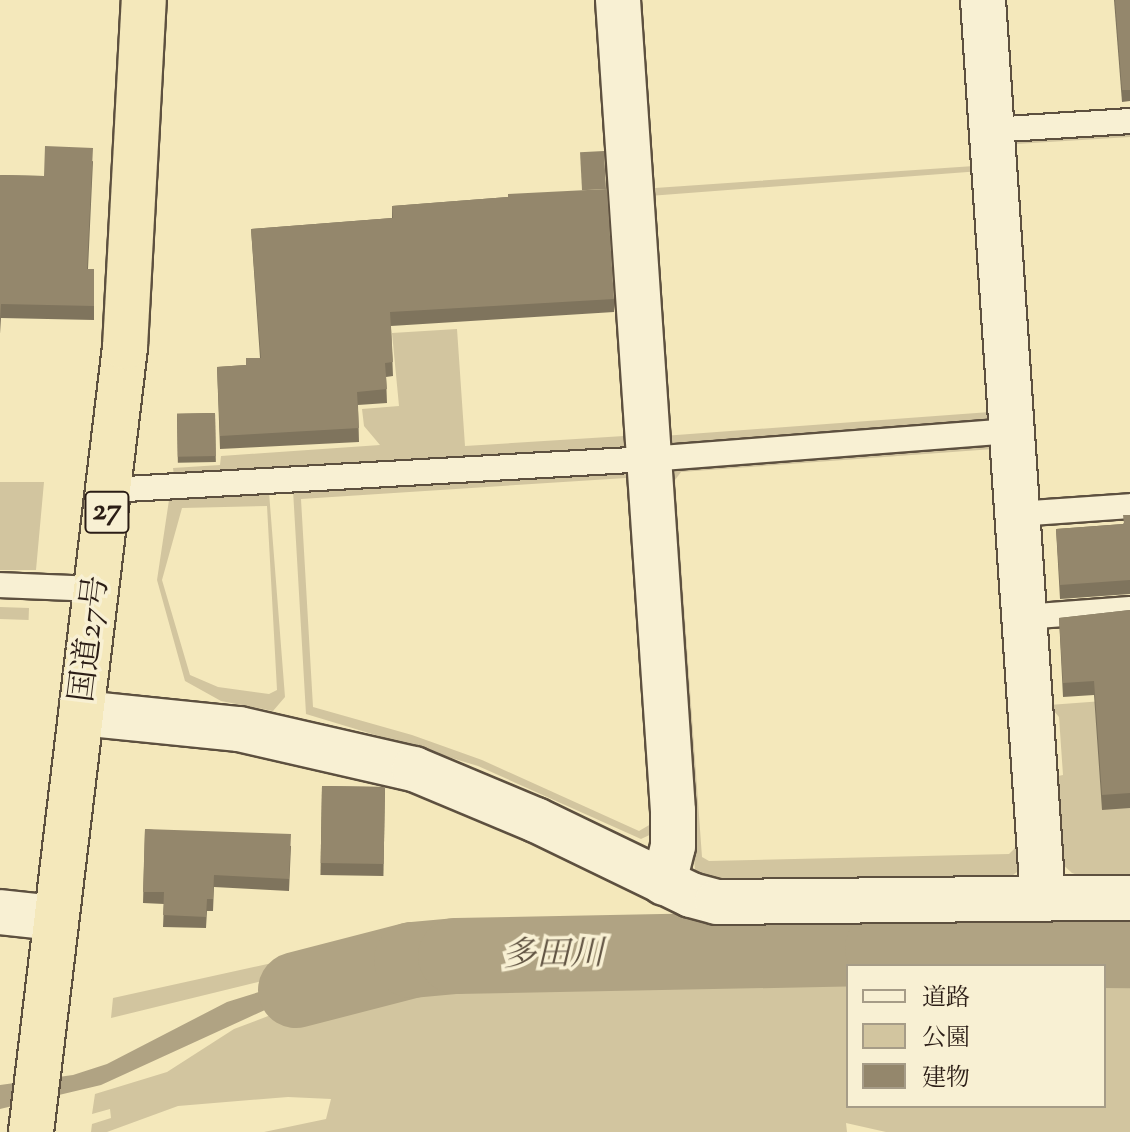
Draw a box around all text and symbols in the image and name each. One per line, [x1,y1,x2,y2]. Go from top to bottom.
road number: 27 [83,486,131,538]
street label: 国道27号 [64,574,118,704]
water label: 多田川 [502,935,604,977]
legend [846,964,1106,1108]
text: 道路 [922,982,970,1016]
text: 公園 [922,1022,970,1056]
text: 建物 [922,1062,970,1096]

